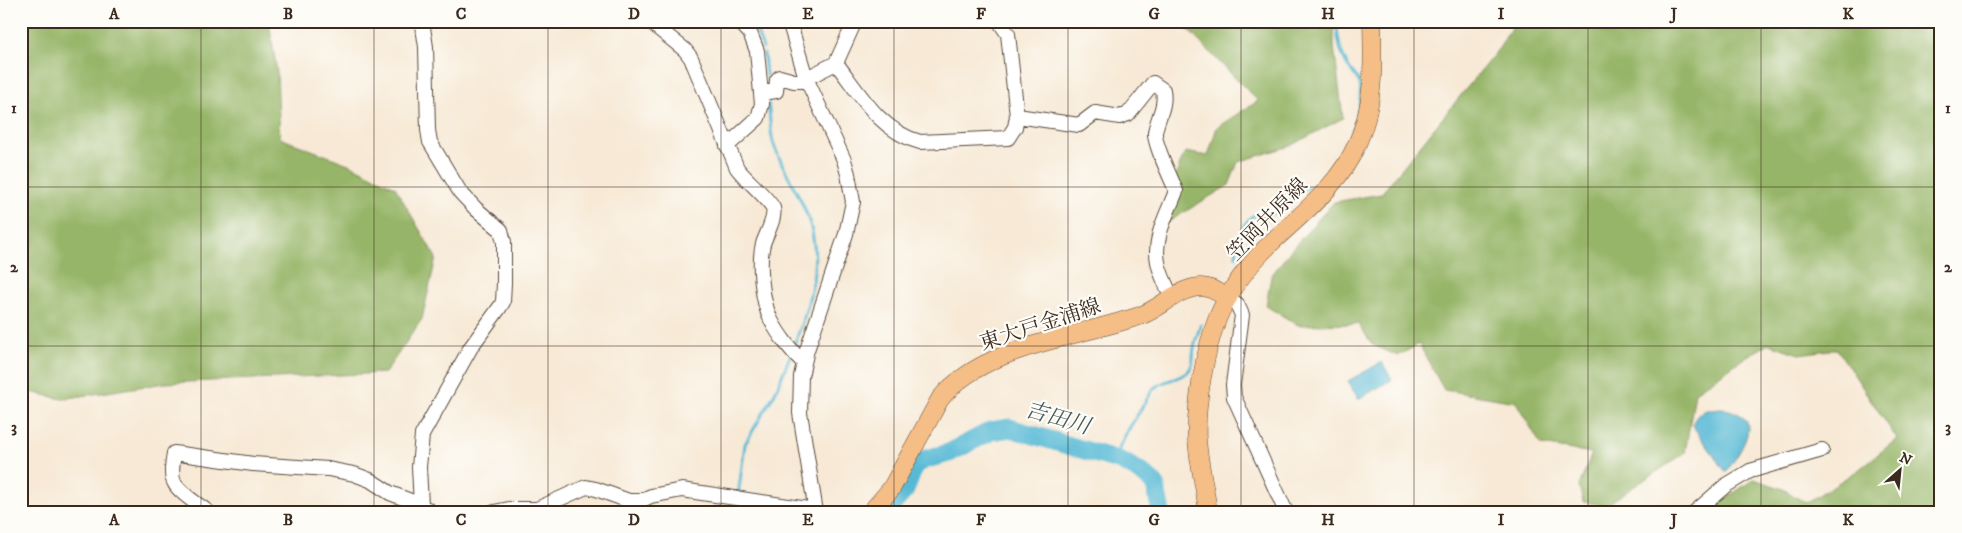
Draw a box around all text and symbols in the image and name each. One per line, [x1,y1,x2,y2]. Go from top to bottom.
text: A [108,4,120,24]
text: B [283,4,293,24]
text: C [456,4,466,24]
text: D [628,4,640,24]
text: E [802,4,814,24]
text: F [976,4,986,24]
text: G [1148,4,1160,24]
text: H [1321,4,1335,24]
text: I [1498,4,1505,24]
text: J [1669,4,1678,24]
text: K [1842,4,1854,24]
text: 1 [11,98,17,118]
text: 1 [1945,98,1951,118]
street label: 笠岡井原線 [1222,173,1314,266]
text: 2 [10,257,19,277]
text: 2 [1944,257,1953,277]
street label: 東大戸金浦線 [976,293,1104,357]
water label: 吉田川 [1022,396,1095,441]
text: 3 [11,417,17,437]
text: 3 [1945,417,1951,437]
north arrow [1874,446,1924,496]
text: N [1896,449,1915,470]
text: A [108,510,120,530]
text: B [283,510,293,530]
text: C [456,510,466,530]
text: D [628,510,640,530]
text: E [802,510,814,530]
text: F [976,510,986,530]
text: G [1148,510,1160,530]
text: H [1321,510,1335,530]
text: I [1498,510,1505,530]
text: J [1669,510,1678,530]
text: K [1842,510,1854,530]

